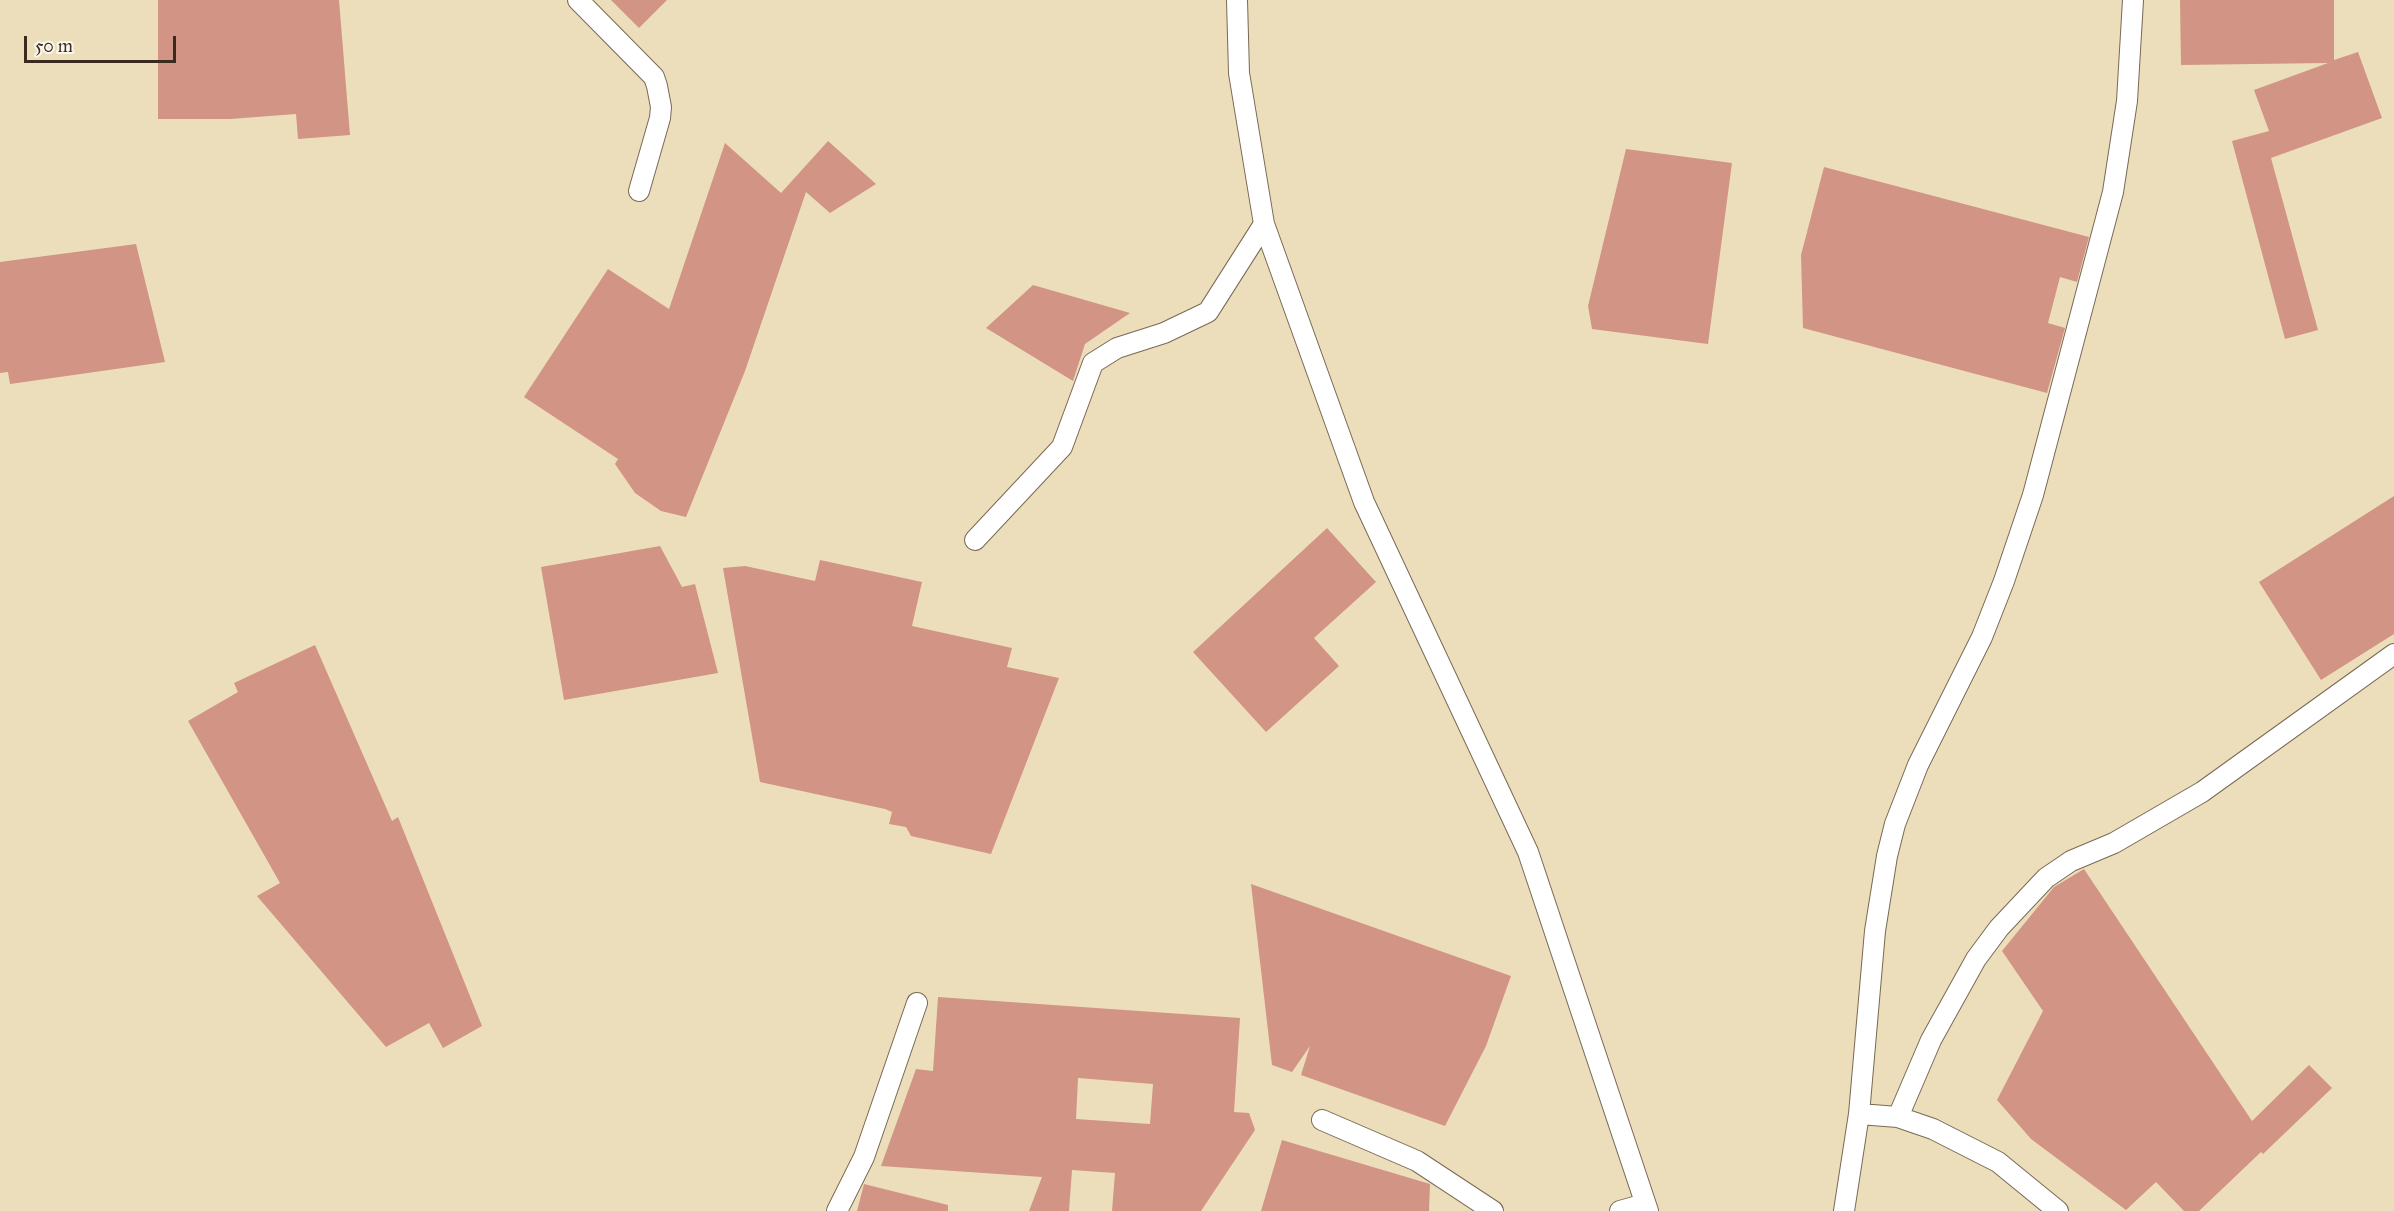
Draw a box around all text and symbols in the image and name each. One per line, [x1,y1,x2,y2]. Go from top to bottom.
scale bar [27,24,178,62]
text: 50 m [35,35,73,57]

